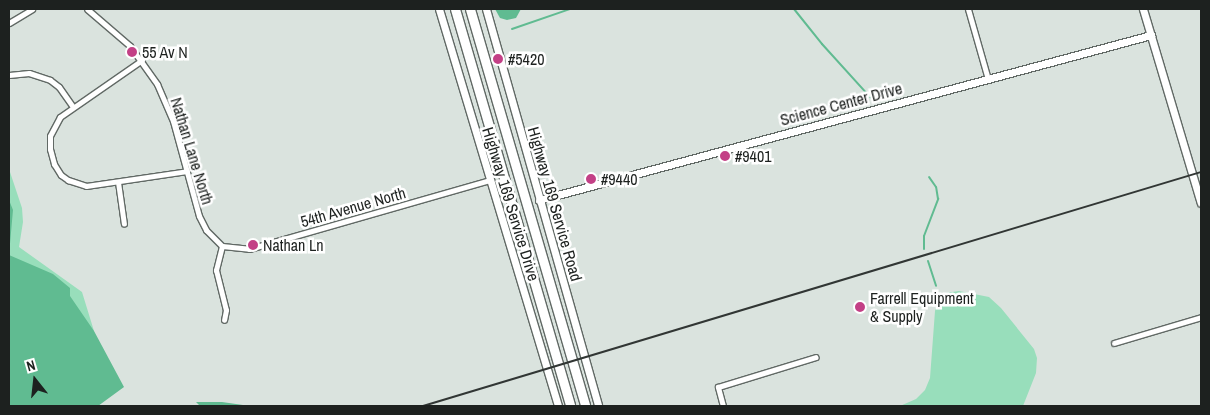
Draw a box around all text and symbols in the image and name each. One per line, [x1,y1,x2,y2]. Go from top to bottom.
place label: 55 Av N [142,42,188,62]
marker: 55 Av N [126,46,138,58]
place label: #5420 [508,49,544,69]
marker: #5420 [492,53,504,65]
street label: Science Center Drive [778,78,904,130]
street label: Nathan Lane North [167,95,217,207]
street label: Highway 169 Service Drive [478,125,544,283]
street label: Highway 169 Service Road [524,125,586,283]
place label: #9401 [735,146,771,166]
marker: #9401 [719,150,731,162]
place label: #9440 [601,169,637,189]
marker: #9440 [585,173,597,185]
street label: 54th Avenue North [298,183,408,231]
place label: Nathan Ln [263,235,324,255]
marker: Nathan Ln [247,239,259,251]
place label: Farrell Equipment & Supply [870,288,974,326]
marker: Farrell Equipment & Supply [854,301,866,313]
north arrow [10,355,60,405]
text: N [24,356,37,375]

